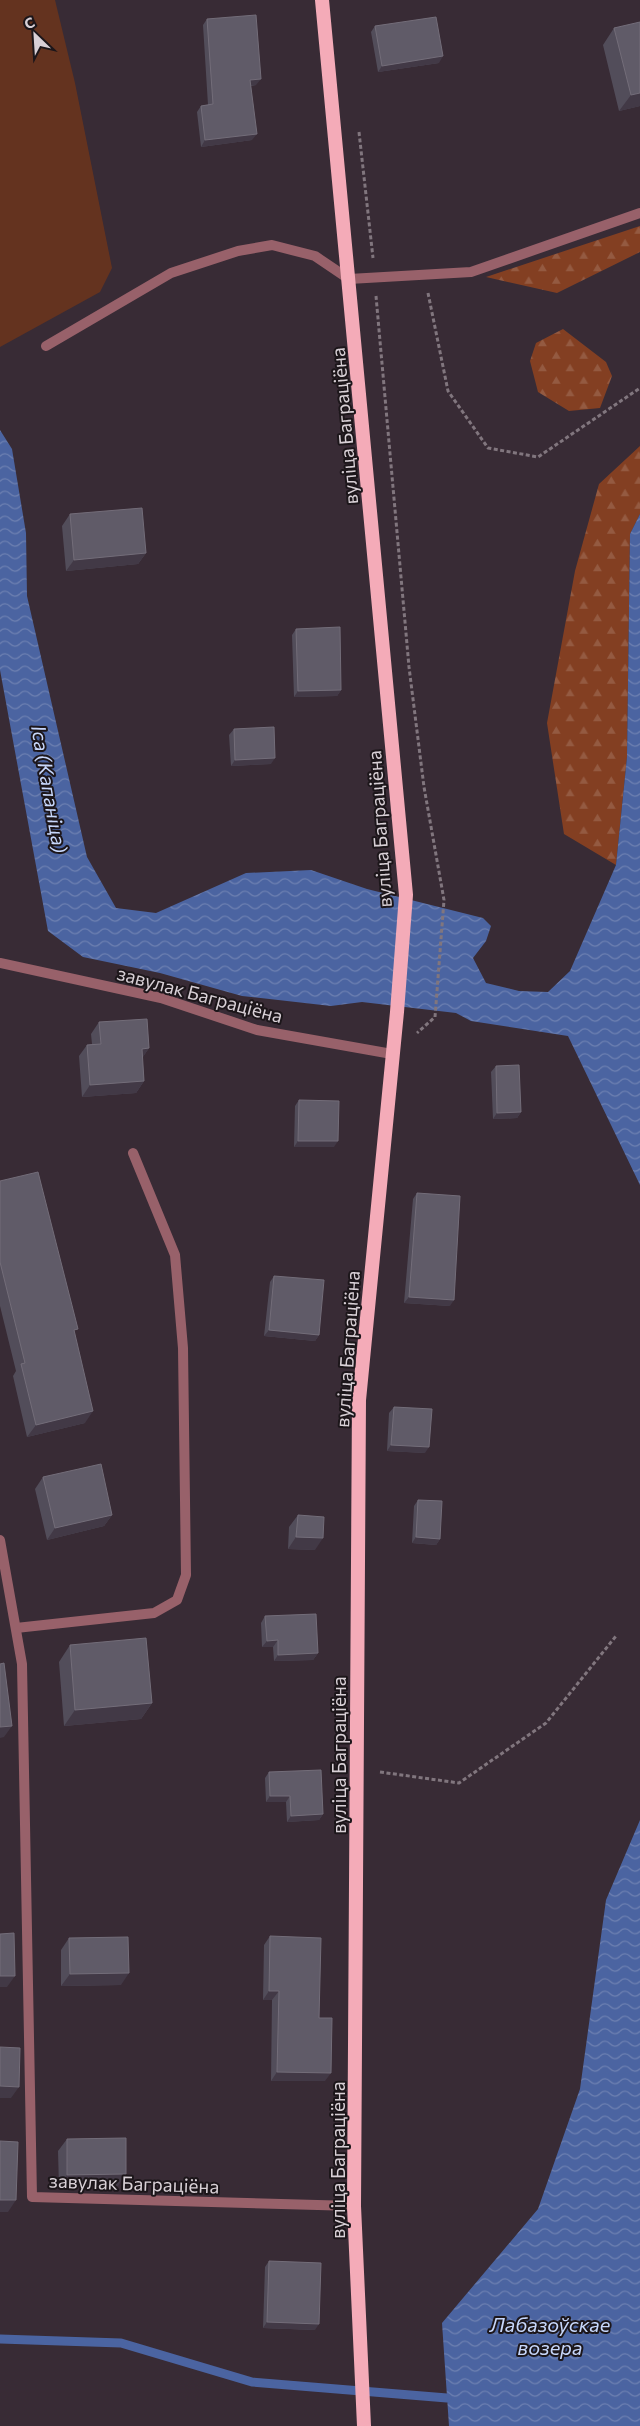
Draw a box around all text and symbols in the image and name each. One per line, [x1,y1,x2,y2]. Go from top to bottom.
north arrow [10,10,60,60]
text: С [21,13,37,32]
street label: вуліца Баграціёна [326,347,362,505]
water label: Іса (Капаніца) [27,723,73,855]
street label: вуліца Баграціёна [362,750,396,908]
street label: завулак Баграціёна [115,961,285,1027]
street label: вуліца Баграціёна [330,1270,364,1428]
street label: вуліца Баграціёна [327,1676,350,1834]
street label: вуліца Баграціёна [326,2081,349,2239]
street label: завулак Баграціёна [48,2169,220,2197]
water label: Лабазоўскае возера [489,2312,611,2359]

